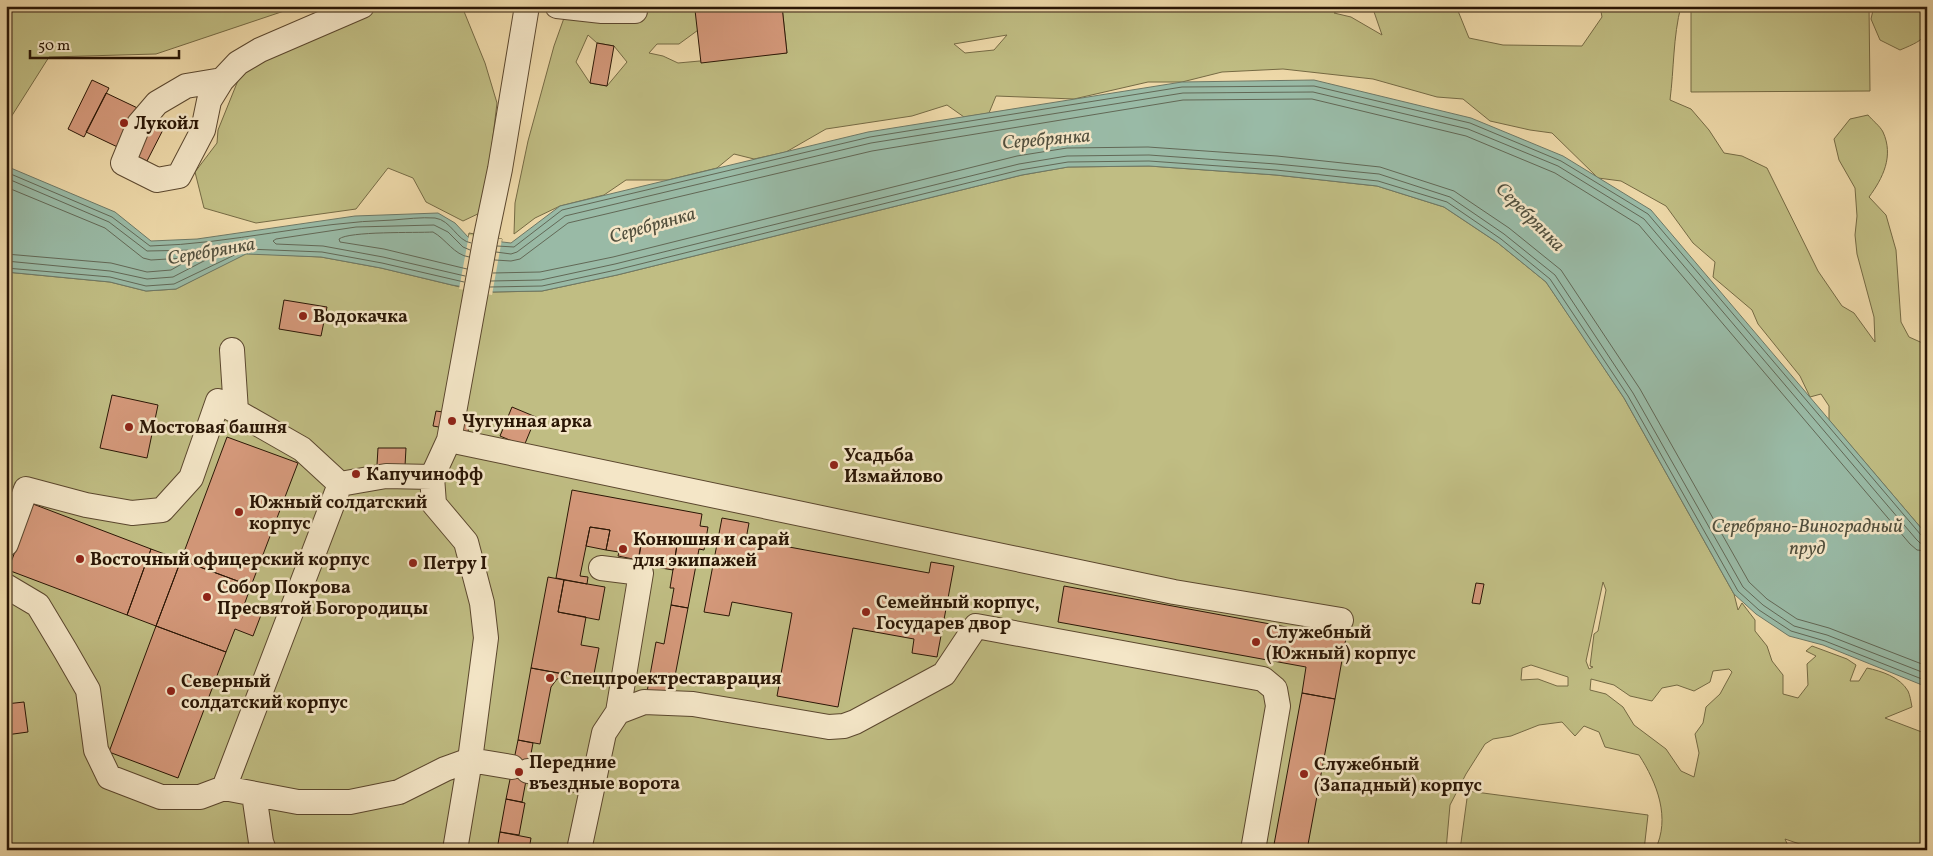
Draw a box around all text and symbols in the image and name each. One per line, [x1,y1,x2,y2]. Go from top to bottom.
scale bar [30,28,179,60]
text: 50 m [38,36,70,57]
place label: Лукойл [134,112,199,137]
marker: Лукойл [118,117,130,129]
water label: Серебрянка [1001,123,1092,157]
water label: Серебрянка [1489,177,1570,258]
water label: Серебрянка [606,201,699,251]
water label: Серебрянка [165,231,257,272]
place label: Водокачка [313,305,408,330]
marker: Водокачка [297,310,309,322]
place label: Чугунная арка [462,410,592,435]
marker: Чугунная арка [446,415,458,427]
place label: Мостовая башня [139,416,287,441]
marker: Мостовая башня [123,421,135,433]
place label: Усадьба Измайлово [844,444,943,490]
marker: Усадьба Измайлово [828,459,840,471]
place label: Капучинофф [366,463,483,488]
marker: Капучинофф [350,468,362,480]
place label: Южный солдатский корпус [249,491,427,537]
marker: Южный солдатский корпус [233,506,245,518]
water label: Серебряно-Виноградный пруд [1711,514,1903,562]
place label: Конюшня и сарай для экипажей [633,528,790,574]
marker: Конюшня и сарай для экипажей [617,543,629,555]
place label: Восточный офицерский корпус [90,548,370,573]
place label: Петру I [423,552,487,577]
marker: Восточный офицерский корпус [74,553,86,565]
marker: Петру I [407,557,419,569]
place label: Собор Покрова Пресвятой Богородицы [217,576,428,622]
marker: Собор Покрова Пресвятой Богородицы [201,591,213,603]
place label: Семейный корпус, Государев двор [876,591,1040,637]
marker: Семейный корпус, Государев двор [860,606,872,618]
place label: Служебный (Южный) корпус [1266,621,1416,667]
marker: Служебный (Южный) корпус [1250,636,1262,648]
place label: Спецпроектреставрация [560,667,782,692]
place label: Северный солдатский корпус [181,670,348,716]
marker: Спецпроектреставрация [544,672,556,684]
marker: Северный солдатский корпус [165,685,177,697]
place label: Передние въездные ворота [529,751,680,797]
place label: Служебный (Западный) корпус [1314,753,1482,799]
marker: Передние въездные ворота [513,766,525,778]
marker: Служебный (Западный) корпус [1298,768,1310,780]

